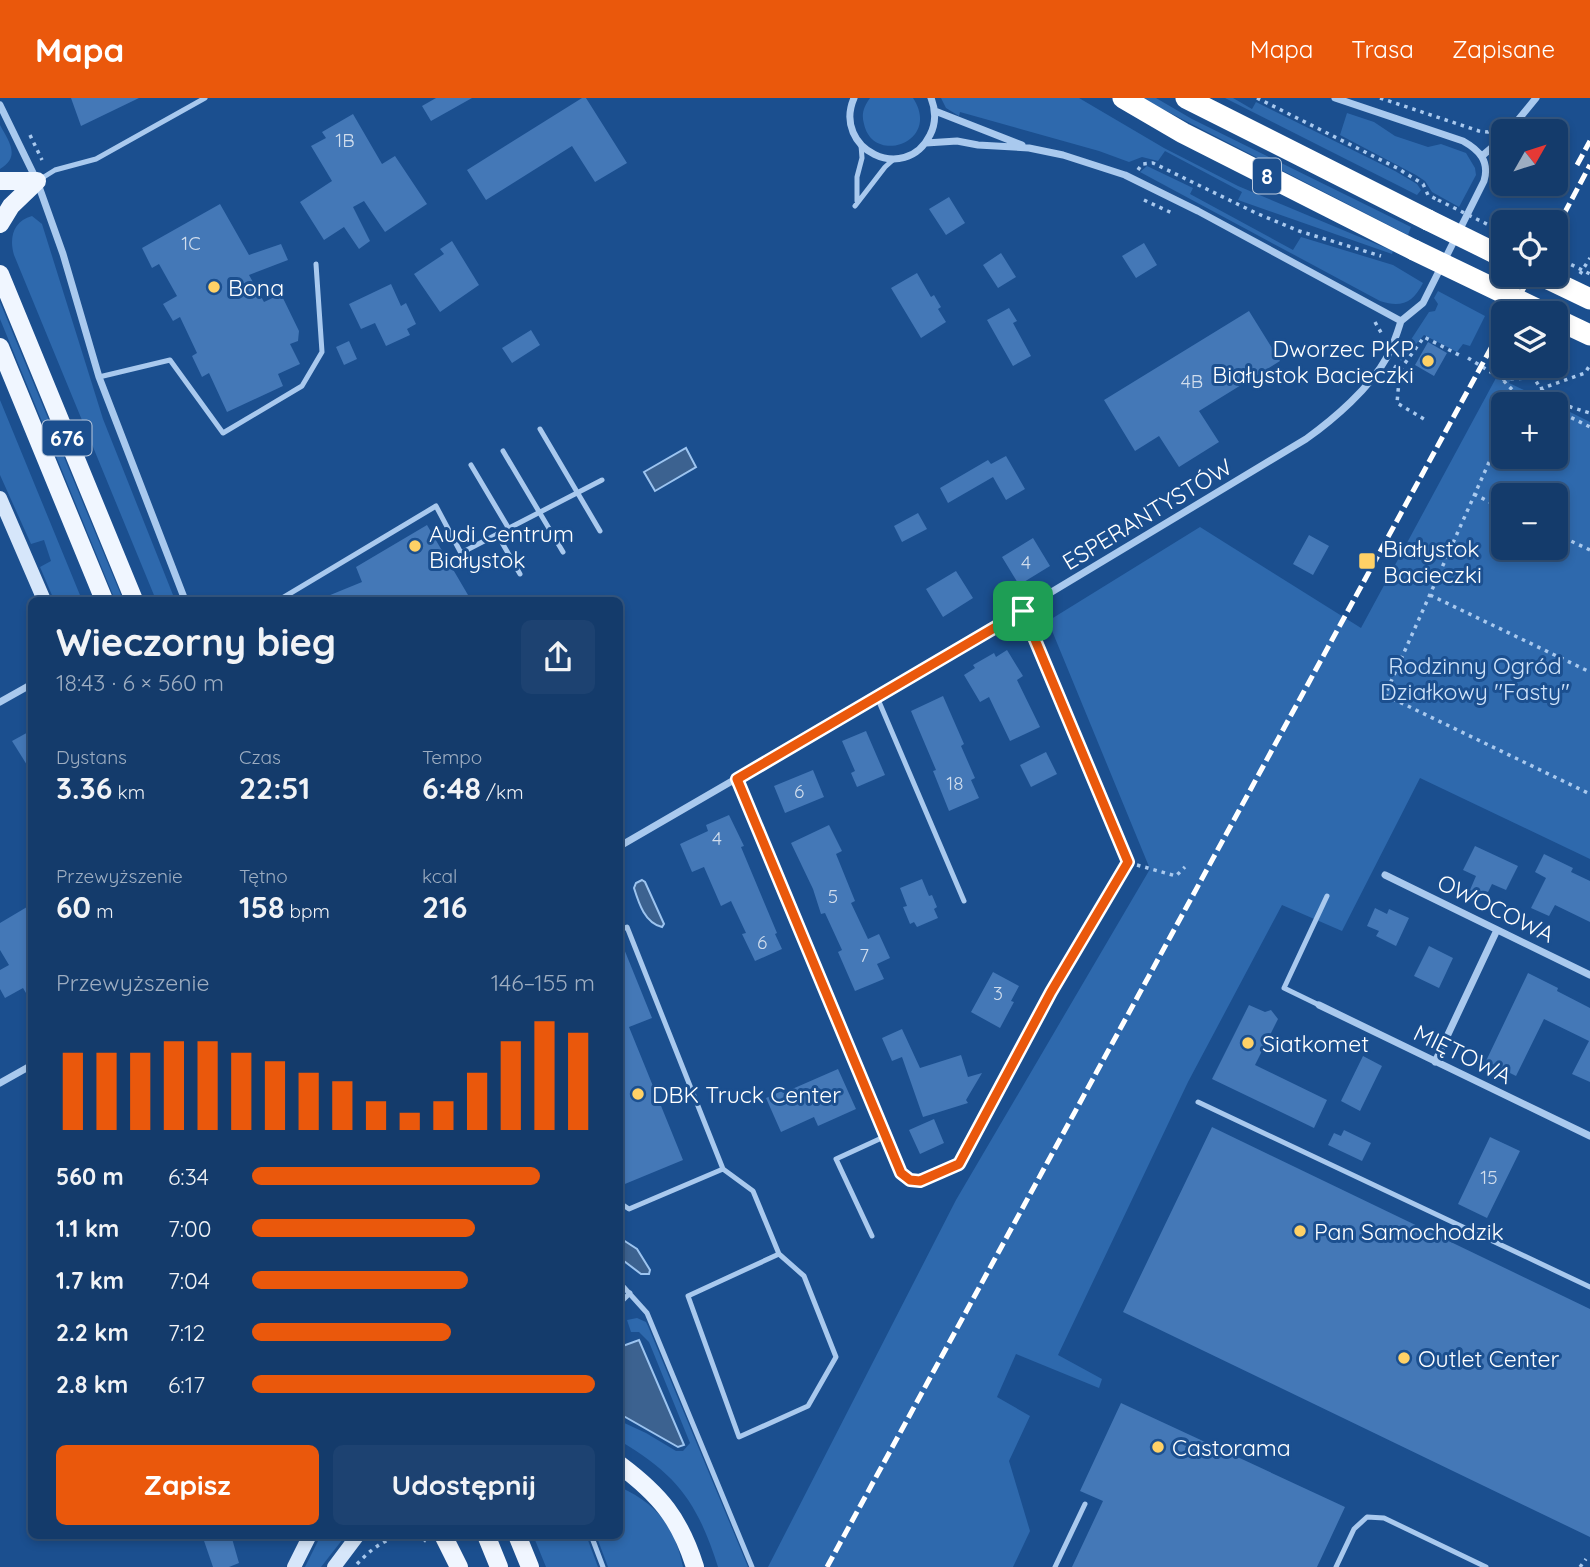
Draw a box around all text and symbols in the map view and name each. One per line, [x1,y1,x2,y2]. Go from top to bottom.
text: Mapa [35,29,124,70]
text: Mapa [1250,34,1313,64]
text: Trasa [1351,34,1414,64]
text: Zapisane [1452,34,1555,64]
north arrow [1491,119,1568,196]
map controls [1491,119,1568,560]
house number: 1B [335,128,355,152]
road number: 8 [1253,158,1281,194]
button: locate [1491,210,1568,287]
house number: 1C [181,231,201,255]
place label: Bona [228,273,284,302]
marker: Bona [206,279,222,295]
button: layers [1491,301,1568,378]
place label: Dworzec PKP Białystok Bacieczki [1212,334,1414,389]
marker: Dworzec PKP Białystok Bacieczki [1420,353,1436,369]
house number: 4B [1181,369,1203,393]
button: + [1491,392,1568,469]
road number: 676 [42,420,92,456]
street label: ESPERANTYSTÓW [1057,452,1237,576]
button: − [1491,483,1568,560]
place label: Audi Centrum Białystok [429,519,574,574]
place label: Białystok Bacieczki [1383,534,1482,589]
marker: Audi Centrum Białystok [407,538,423,554]
house number: 4 [1021,550,1031,574]
marker: Białystok Bacieczki [1357,551,1377,571]
pin [993,581,1053,641]
icon: arrive [1004,592,1042,630]
text: Wieczorny bieg [56,618,336,666]
button: share [521,620,595,694]
park label: Rodzinny Ogród Działkowy "Fasty" [1380,651,1570,706]
text: 18:43 · 6 × 560 m [56,668,224,697]
text: Dystans [56,745,127,769]
text: Czas [239,745,281,769]
text: Tempo [422,745,482,769]
text: 3.36 [56,769,112,807]
text: 22:51 [239,769,310,807]
text: 6:48 [422,769,481,807]
house number: 18 [946,771,964,795]
house number: 6 [794,779,804,803]
text: km [112,780,145,804]
text: /km [481,780,523,804]
house number: 4 [712,826,722,850]
text: Przewyższenie [56,864,183,888]
text: Tętno [239,864,288,888]
text: kcal [422,864,457,888]
street label: OWOCOWA [1433,867,1559,949]
house number: 5 [828,884,838,908]
text: 60 [56,888,91,926]
text: 158 [239,888,284,926]
text: 216 [422,888,467,926]
text: m [91,899,114,923]
text: bpm [284,899,330,923]
house number: 6 [757,930,767,954]
house number: 7 [859,943,869,967]
text: Przewyższenie [56,968,210,997]
text: 146–155 m [491,968,595,997]
house number: 3 [993,981,1003,1005]
street label: MIĘTOWA [1409,1018,1517,1090]
place label: Siatkomet [1262,1029,1369,1058]
marker: Siatkomet [1240,1035,1256,1051]
place label: DBK Truck Center [652,1080,841,1109]
marker: DBK Truck Center [630,1086,646,1102]
text: 560 m [56,1162,124,1191]
text: 6:34 [168,1162,209,1191]
house number: 15 [1480,1165,1498,1189]
text: 1.1 km [56,1214,119,1243]
text: 7:00 [168,1214,211,1243]
place label: Pan Samochodzik [1314,1217,1504,1246]
marker: Pan Samochodzik [1292,1223,1308,1239]
text: 1.7 km [56,1266,124,1295]
text: 7:04 [168,1266,210,1295]
text: 2.2 km [56,1318,129,1347]
text: 7:12 [168,1318,205,1347]
place label: Outlet Center [1418,1344,1560,1373]
marker: Outlet Center [1396,1350,1412,1366]
text: 2.8 km [56,1370,128,1399]
text: 6:17 [168,1370,205,1399]
place label: Castorama [1172,1433,1291,1462]
marker: Castorama [1150,1439,1166,1455]
button: Zapisz [56,1445,319,1525]
button: Udostępnij [333,1445,595,1525]

